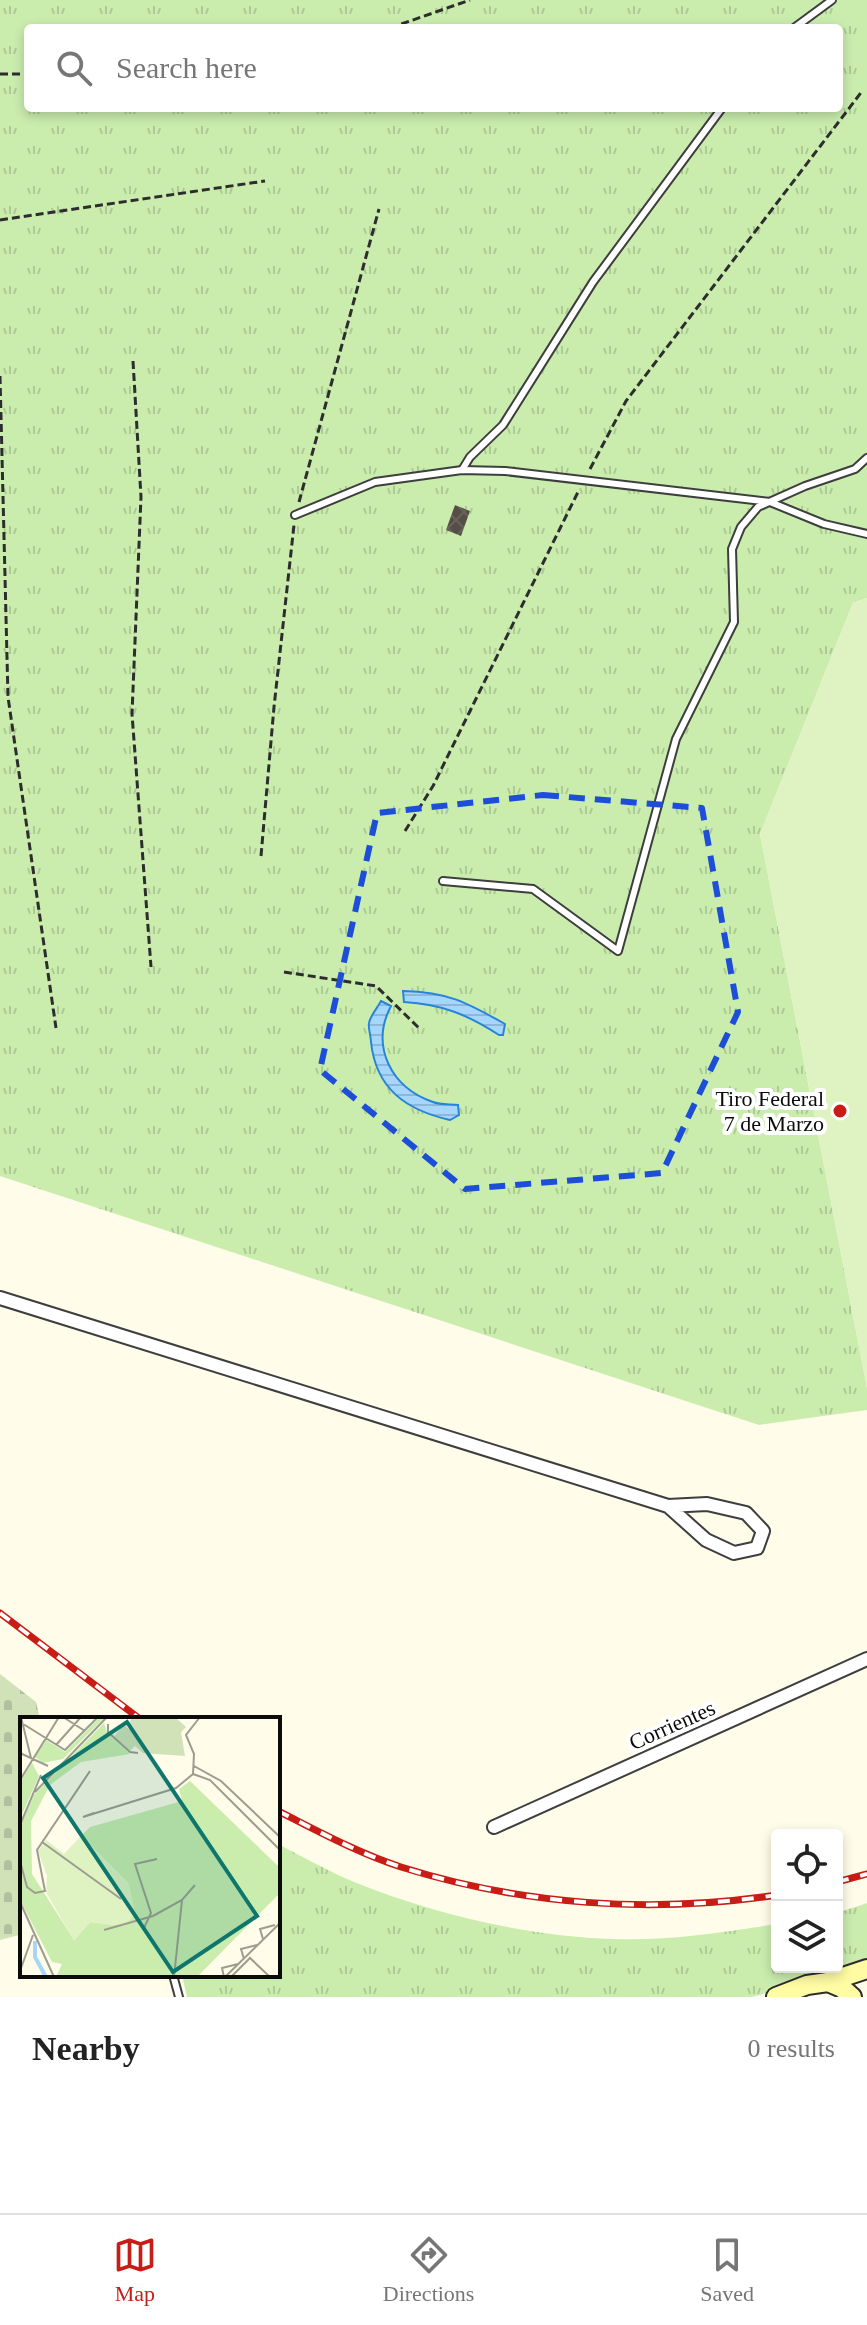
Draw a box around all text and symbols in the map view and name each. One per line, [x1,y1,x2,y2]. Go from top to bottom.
search box [24,24,843,112]
icon: search [52,46,96,90]
text: Search here [116,51,257,84]
place label: Tiro Federal 7 de Marzo [715,1086,824,1136]
marker: Tiro Federal 7 de Marzo [831,1102,849,1120]
street label: Corrientes [625,1695,719,1755]
inset map [20,1717,280,1977]
map controls [771,1829,843,1973]
button: locate [771,1829,843,1901]
button: layers [771,1901,843,1973]
text: Nearby [32,2030,140,2067]
text: 0 results [748,2034,835,2063]
tab: Map [113,2233,157,2307]
tab: Directions [383,2233,474,2307]
tab: Saved [700,2233,754,2307]

